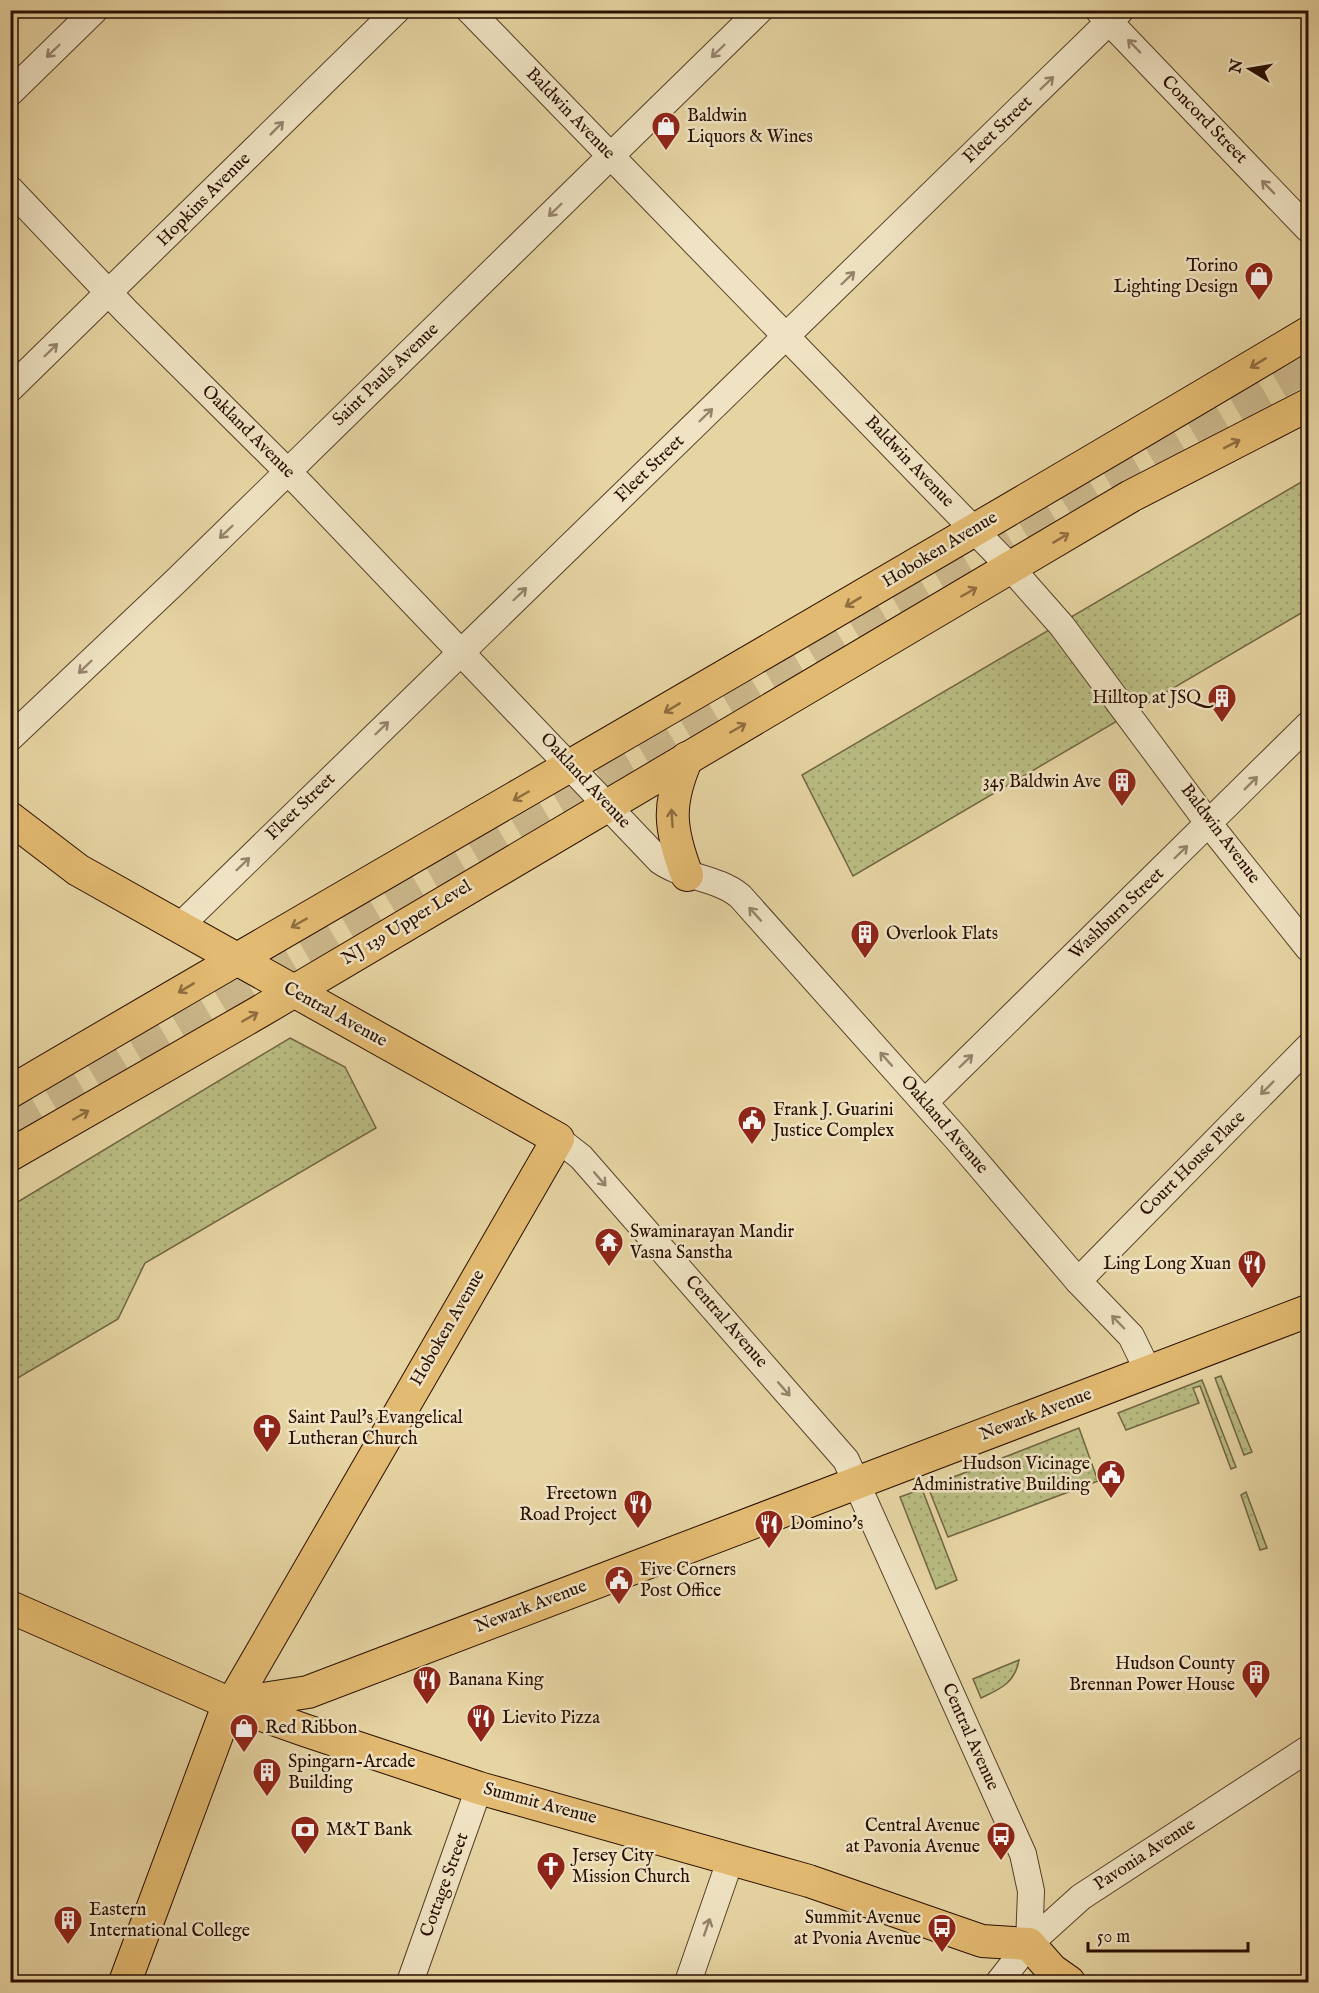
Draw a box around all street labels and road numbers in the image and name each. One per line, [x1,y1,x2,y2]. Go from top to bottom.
street label: Baldwin Avenue [520,63,620,165]
street label: Concord Street [1156,71,1252,169]
street label: Fleet Street [958,91,1038,169]
street label: Hopkins Avenue [152,148,256,252]
street label: Saint Pauls Avenue [328,318,444,432]
street label: Oakland Avenue [196,380,300,484]
street label: Baldwin Avenue [859,411,959,513]
street label: Fleet Street [610,430,690,508]
street label: Hoboken Avenue [878,507,1002,593]
street label: Oakland Avenue [535,728,635,834]
street label: Fleet Street [261,768,341,846]
street label: Baldwin Avenue [1175,780,1265,888]
street label: Washburn Street [1065,863,1169,965]
street label: NJ 139 Upper Level [338,875,476,971]
street label: Central Avenue [279,977,391,1053]
street label: Oakland Avenue [895,1071,993,1179]
street label: Court House Place [1135,1106,1251,1222]
street label: Hoboken Avenue [405,1266,491,1390]
street label: Central Avenue [680,1271,772,1373]
street label: Newark Avenue [977,1383,1095,1447]
street label: Newark Avenue [472,1575,590,1639]
street label: Central Avenue [936,1680,1004,1794]
street label: Summit Avenue [481,1778,599,1830]
street label: Pavonia Avenue [1090,1814,1200,1896]
street label: Cottage Street [415,1830,475,1940]

